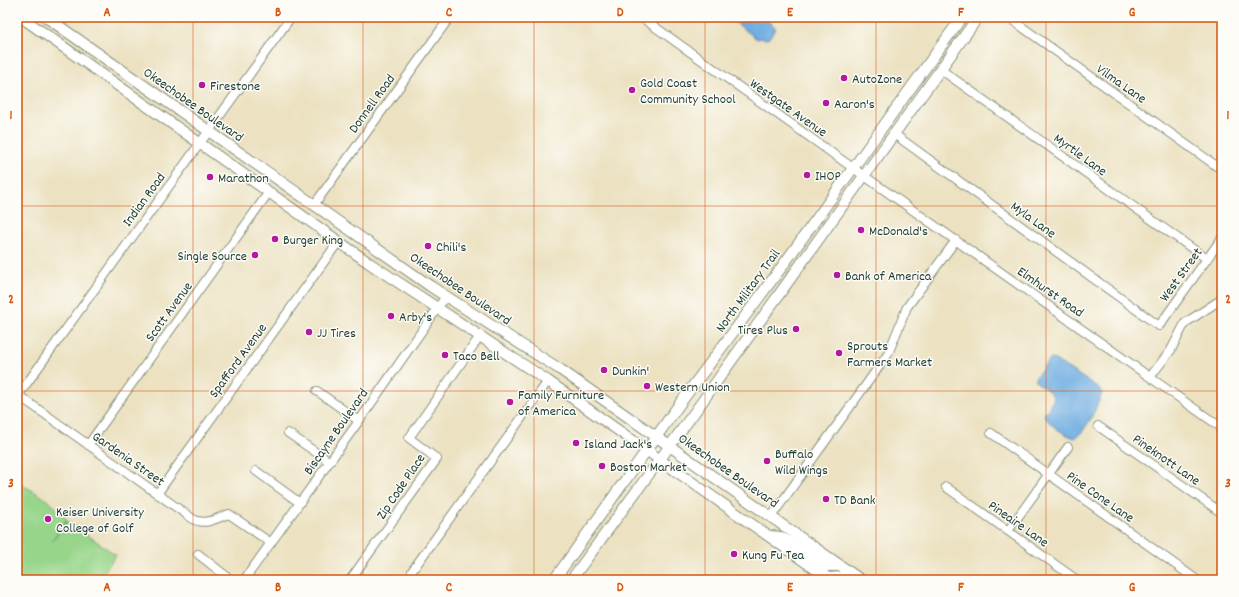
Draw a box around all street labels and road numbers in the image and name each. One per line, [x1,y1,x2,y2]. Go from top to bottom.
street label: Vilma Lane [1092,60,1150,109]
street label: Okeechobee Boulevard [139,63,247,148]
street label: Donnell Road [344,71,401,138]
street label: Westgate Avenue [745,74,831,143]
street label: Myrtle Lane [1049,129,1111,182]
street label: Indian Road [118,169,171,231]
street label: Myla Lane [1006,197,1060,244]
street label: West Street [1155,244,1208,306]
street label: North Military Trail [711,245,786,337]
street label: Okeechobee Boulevard [405,248,515,331]
street label: Elmhurst Road [1012,262,1087,323]
street label: Scott Avenue [141,278,198,346]
street label: Spafford Avenue [205,320,273,403]
street label: Biscayne Boulevard [299,385,374,479]
street label: Gardenia Street [88,427,168,492]
street label: Okeechobee Boulevard [674,429,782,514]
street label: Pineknott Lane [1128,430,1204,491]
street label: Zip Code Place [372,450,431,524]
street label: Pine Cone Lane [1062,467,1138,528]
street label: Pineaire Lane [983,496,1052,553]

